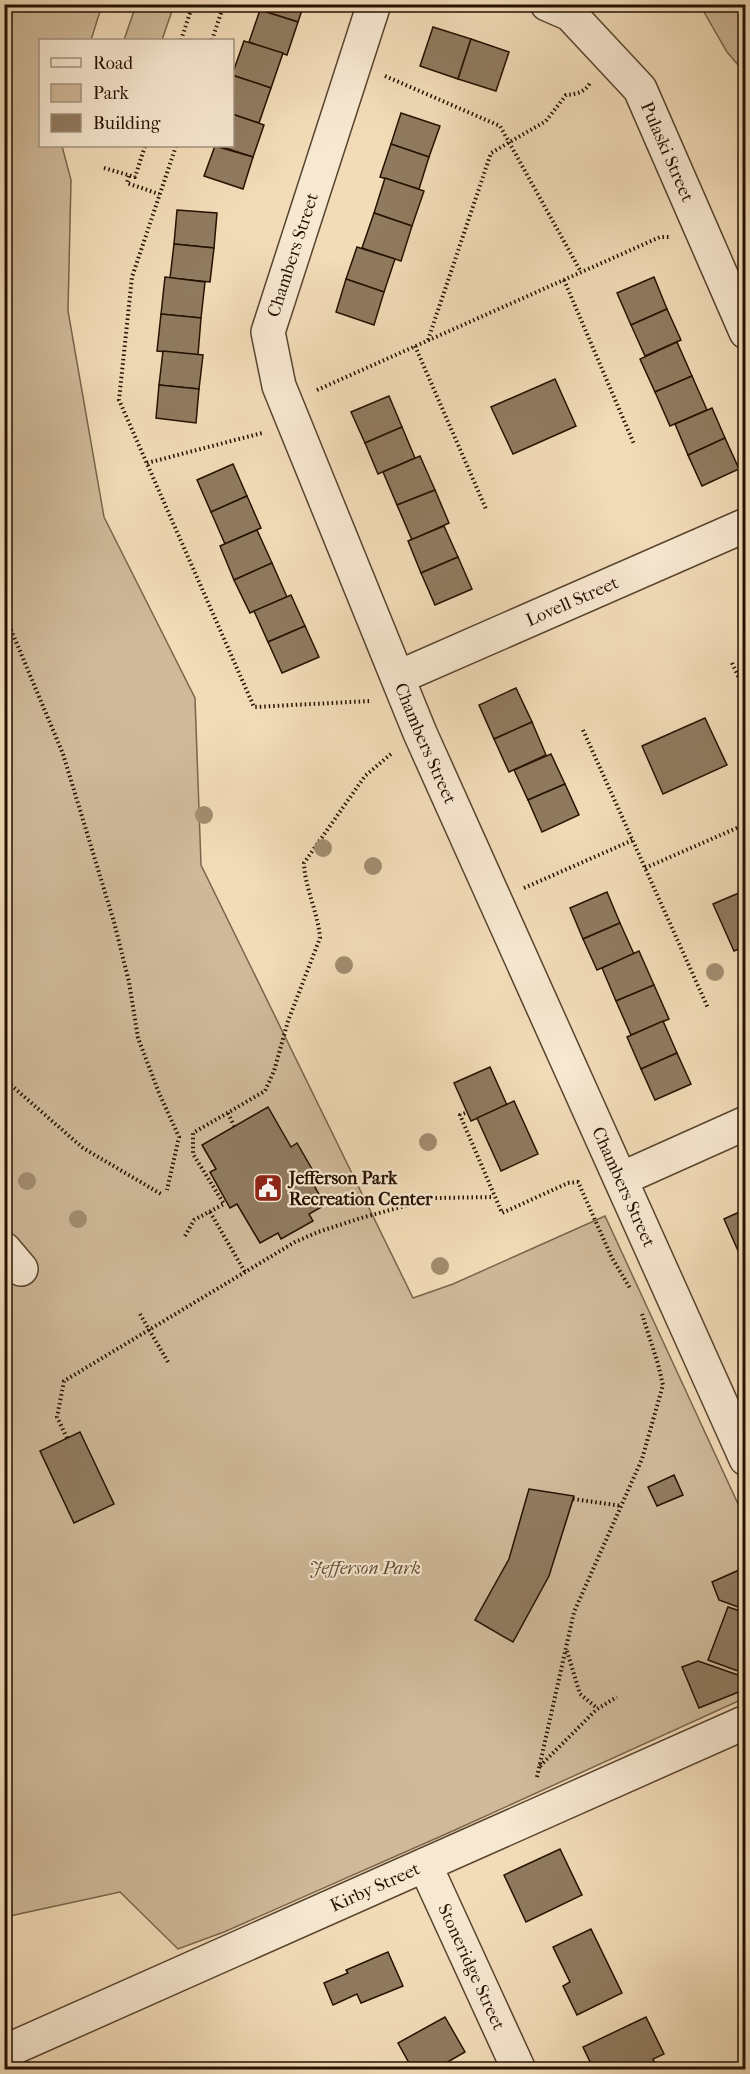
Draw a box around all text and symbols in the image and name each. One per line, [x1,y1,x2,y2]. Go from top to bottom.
legend [39,39,234,147]
text: Road [93,53,133,74]
text: Park [93,83,130,104]
street label: Pulaski Street [636,98,699,205]
text: Building [93,113,161,134]
street label: Chambers Street [263,190,323,320]
street label: Lovell Street [523,572,622,631]
street label: Chambers Street [390,680,461,808]
street label: Chambers Street [588,1124,660,1251]
place label: Jefferson Park Recreation Center [287,1168,433,1210]
public building icon: Jefferson Park Recreation Center [252,1172,284,1204]
park label: Jefferson Park [309,1558,421,1579]
street label: Kirby Street [327,1858,424,1916]
street label: Stoneridge Street [434,1900,510,2034]

